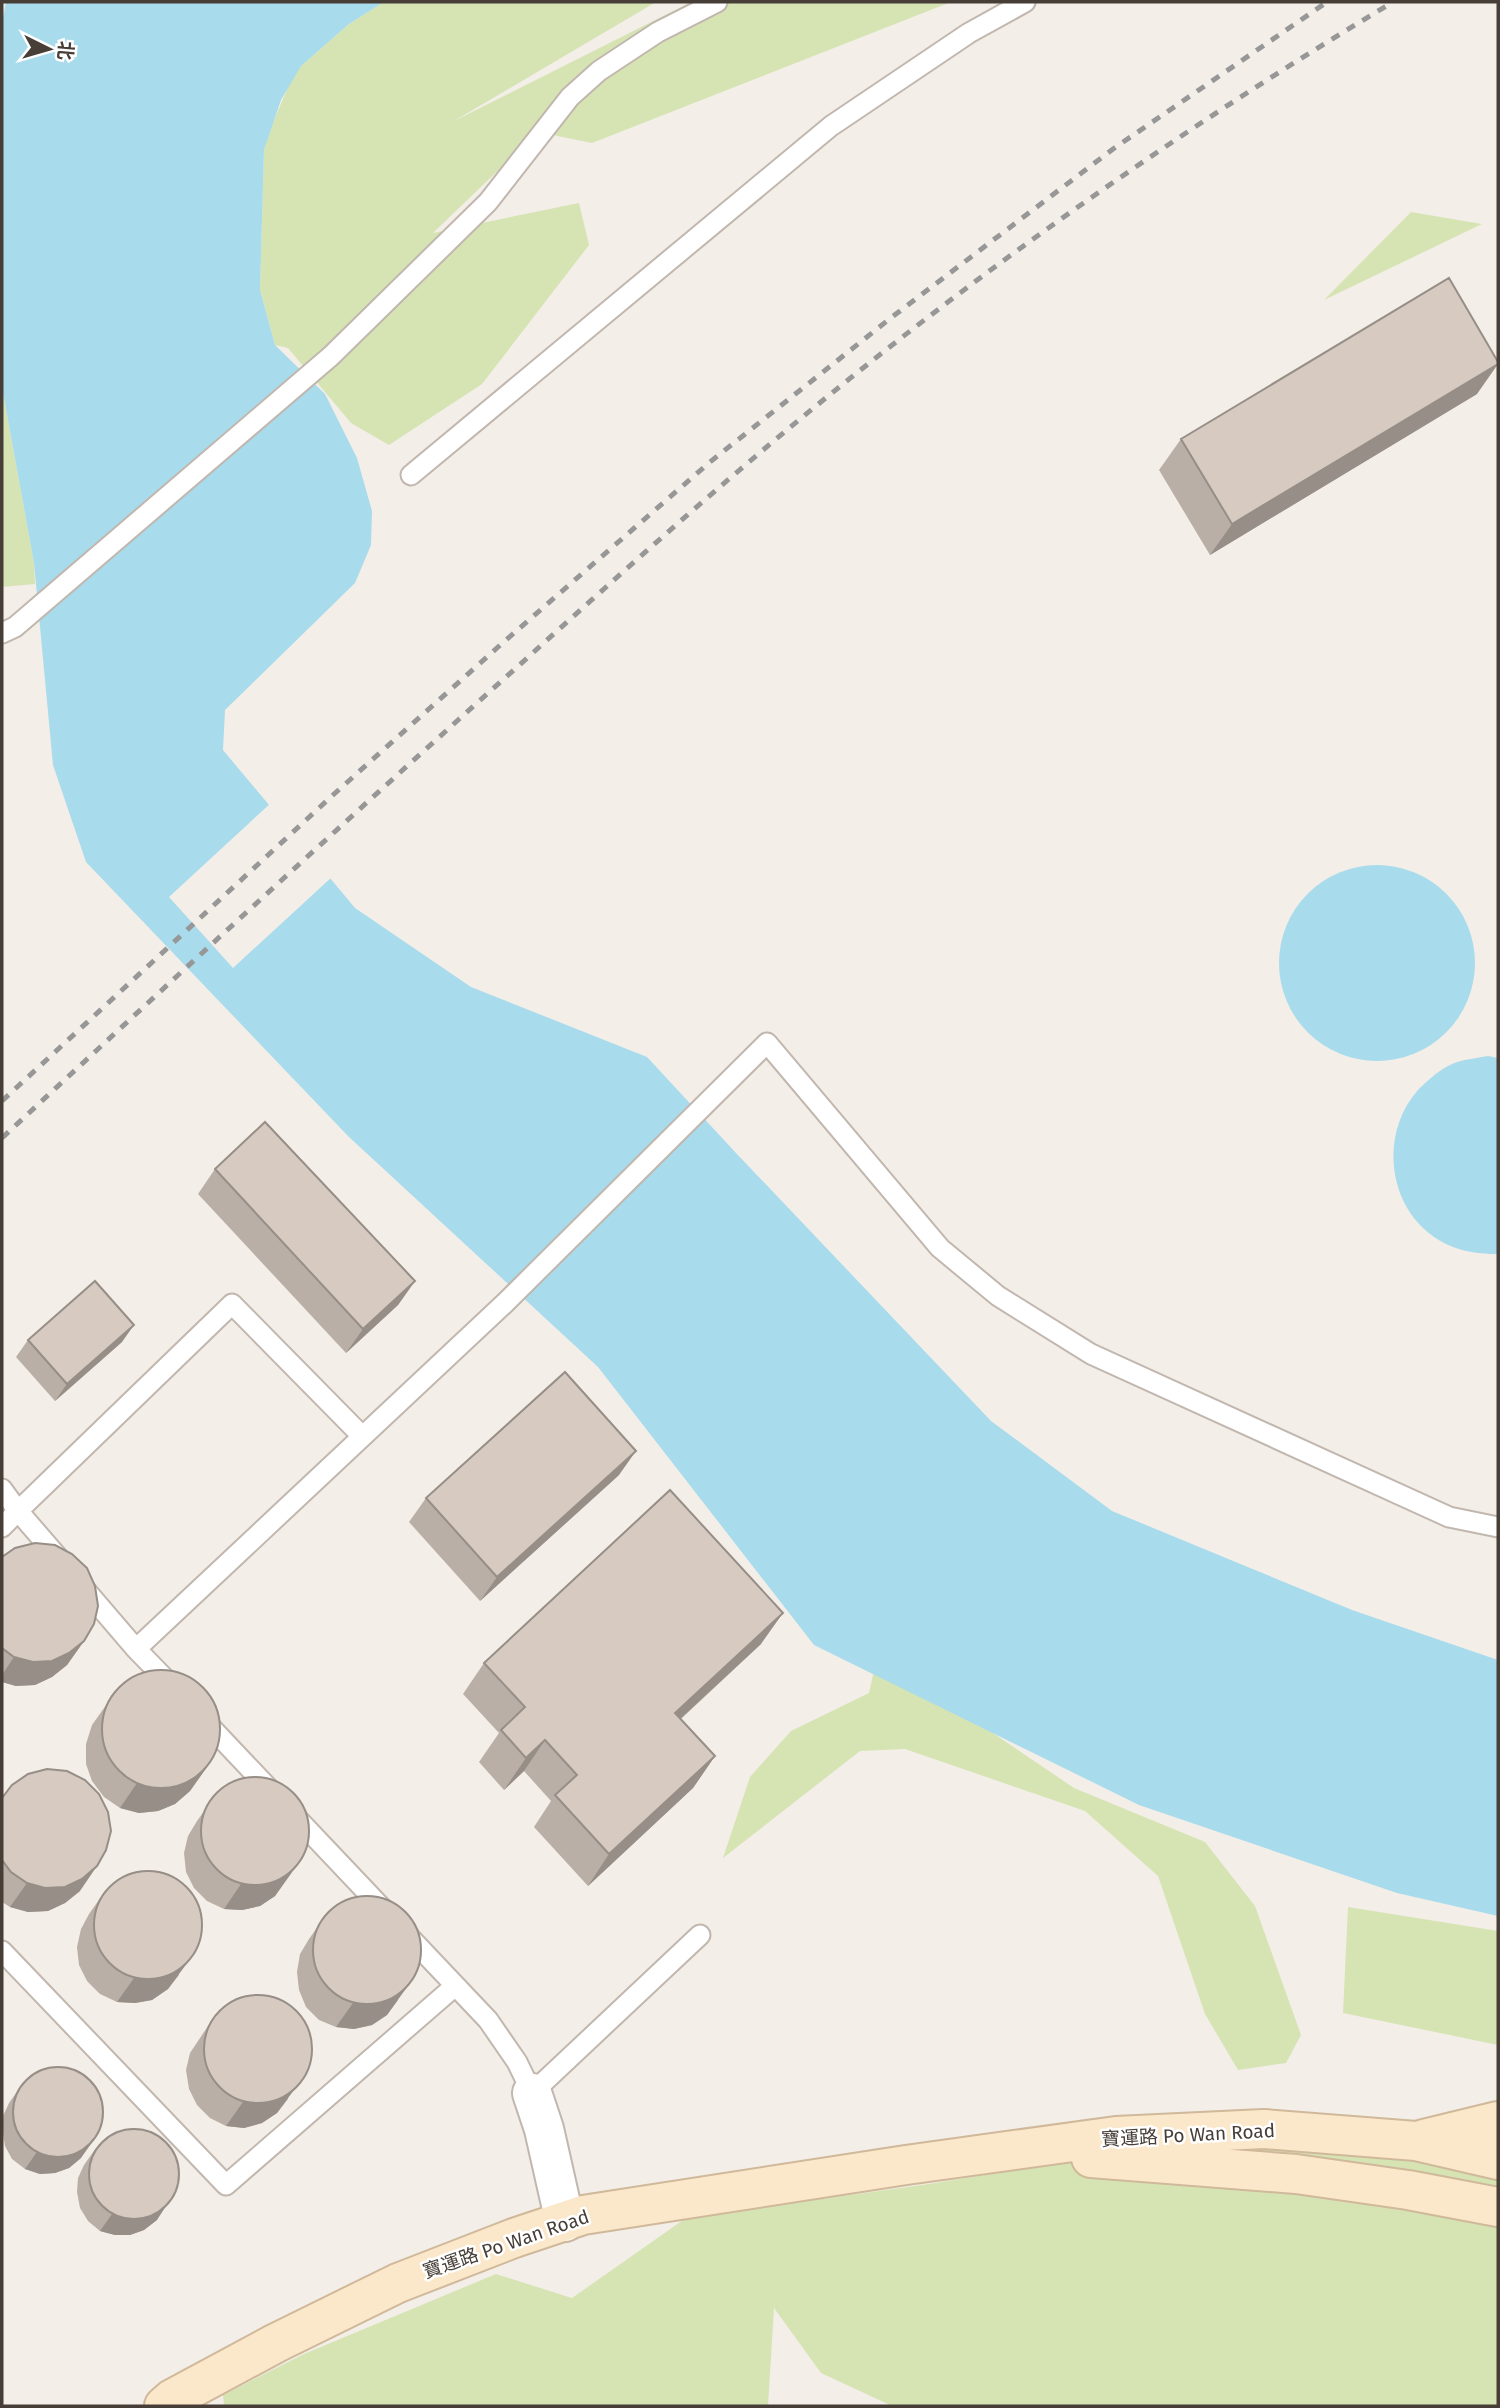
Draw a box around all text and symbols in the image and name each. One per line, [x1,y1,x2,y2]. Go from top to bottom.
north arrow [14,14,84,84]
text: 北 [53,40,78,61]
street label: 寶運路 Po Wan Road [1100,2119,1276,2151]
street label: 寶運路 Po Wan Road [420,2205,592,2283]

